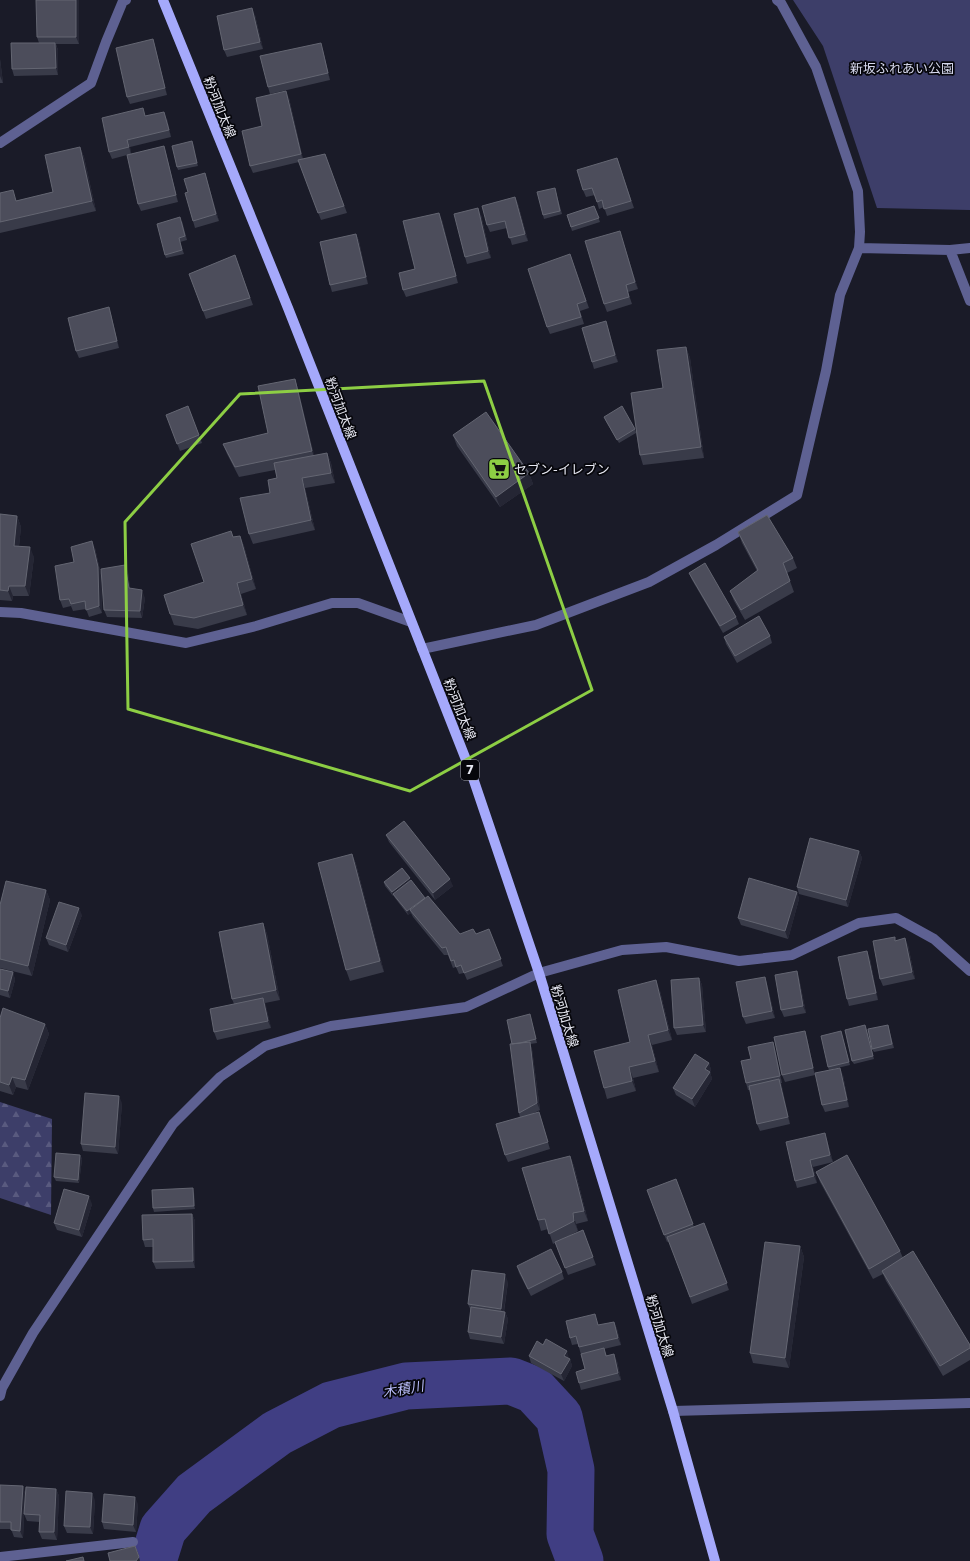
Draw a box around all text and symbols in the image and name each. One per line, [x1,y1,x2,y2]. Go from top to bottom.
park label: 新坂ふれあい公園 [850,61,954,76]
street label: 粉河加太線 [200,74,239,140]
street label: 粉河加太線 [322,375,359,441]
supermarket icon: セブン-イレブン [486,456,512,482]
place label: セブン-イレブン [514,462,610,477]
street label: 粉河加太線 [440,676,479,742]
road number: 7 [461,760,479,780]
street label: 粉河加太線 [548,983,581,1049]
street label: 粉河加太線 [643,1293,676,1359]
water label: 木積川 [381,1377,427,1401]

